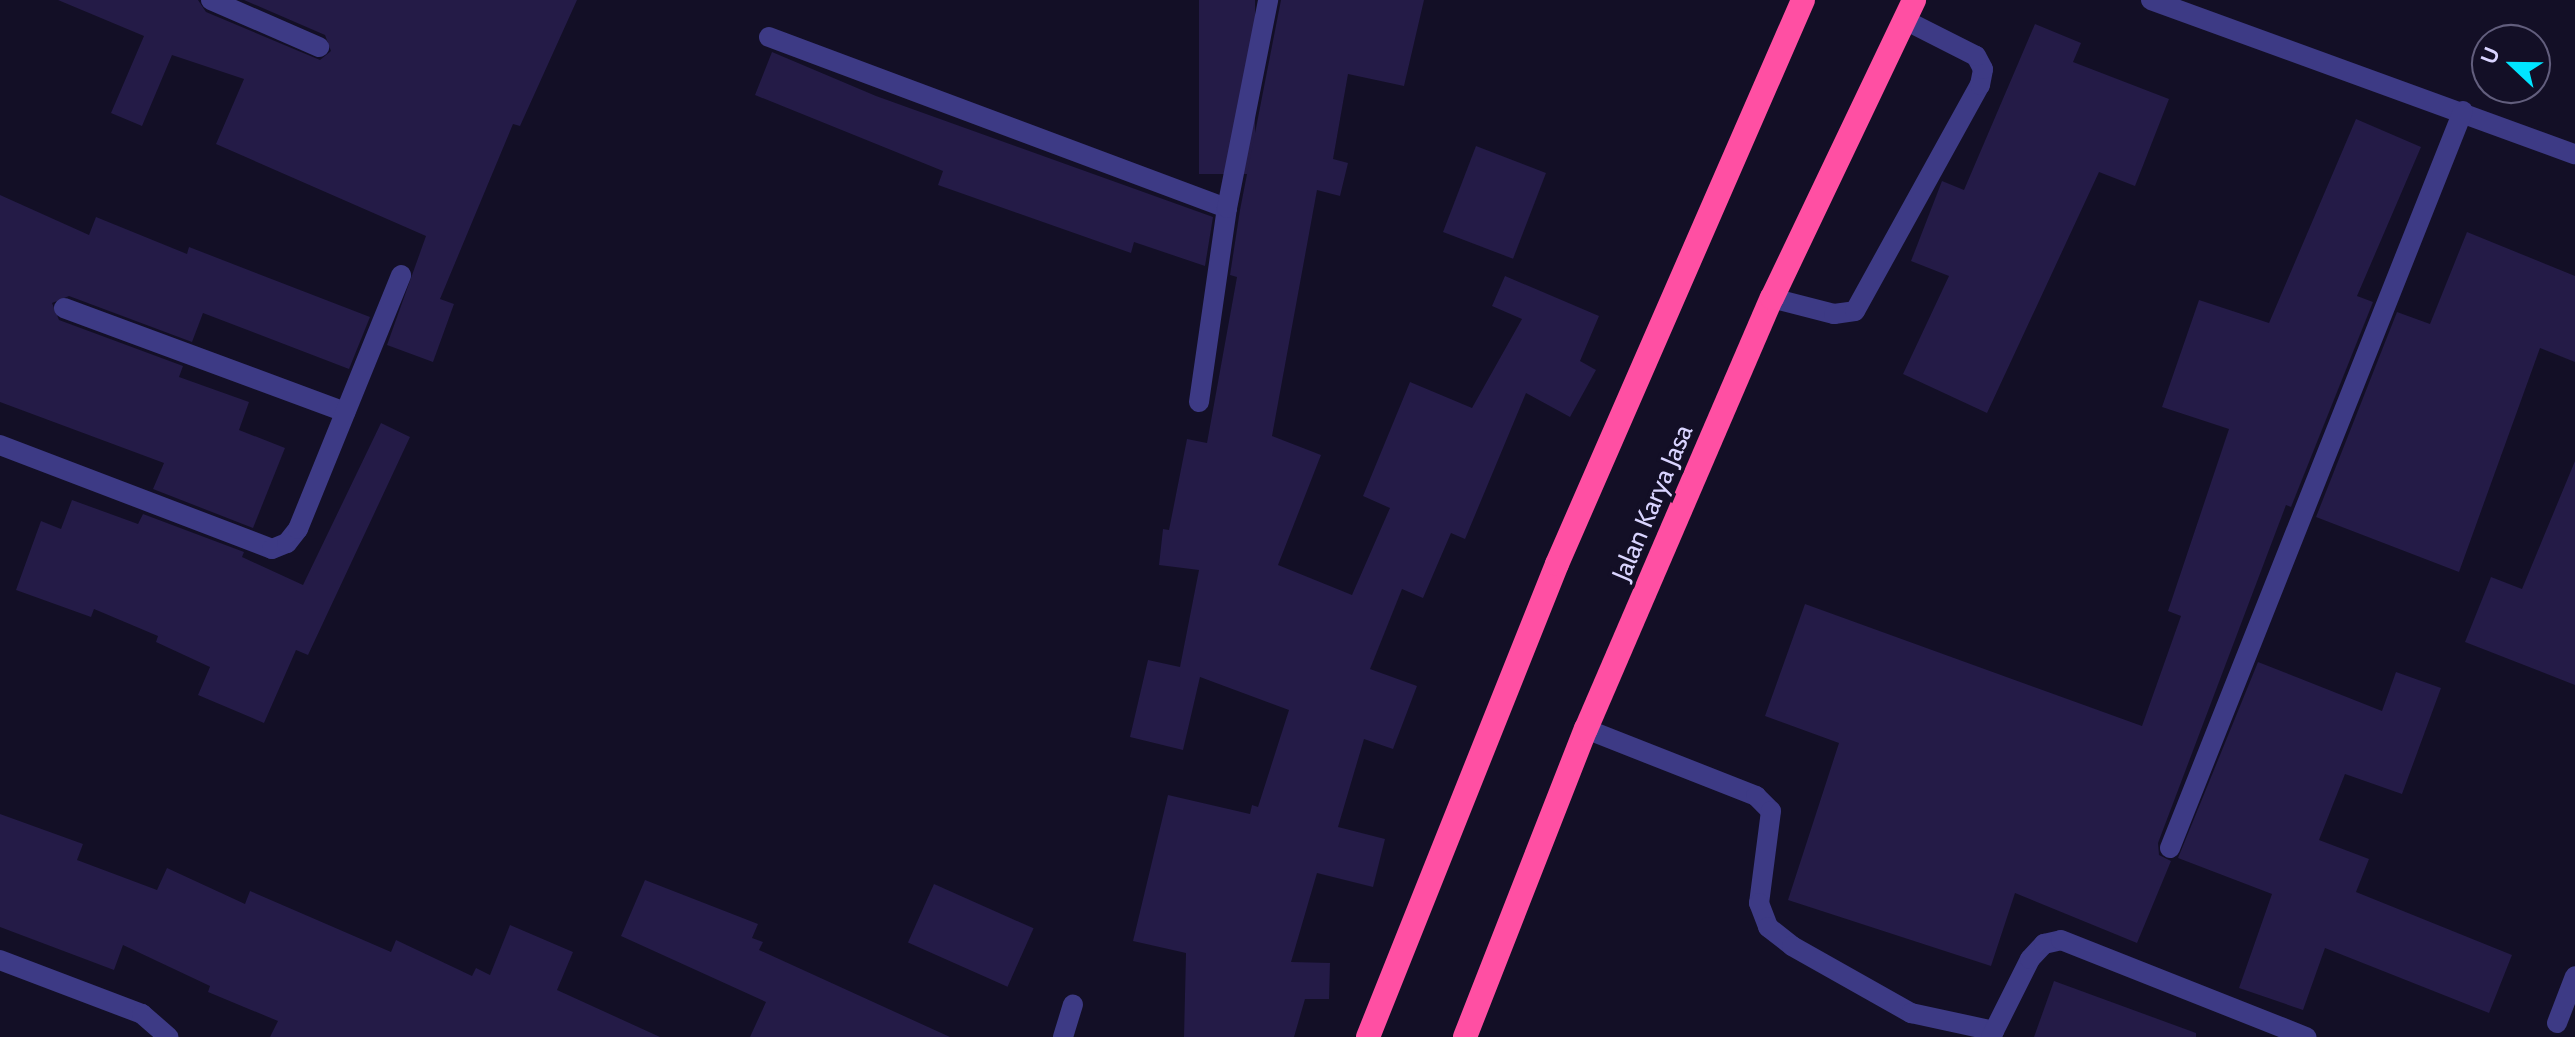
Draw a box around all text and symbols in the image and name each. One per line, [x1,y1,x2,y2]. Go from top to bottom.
north arrow [2471,24,2551,104]
text: U [2475,43,2506,68]
street label: Jalan Karya Jasa [1606,420,1700,586]

